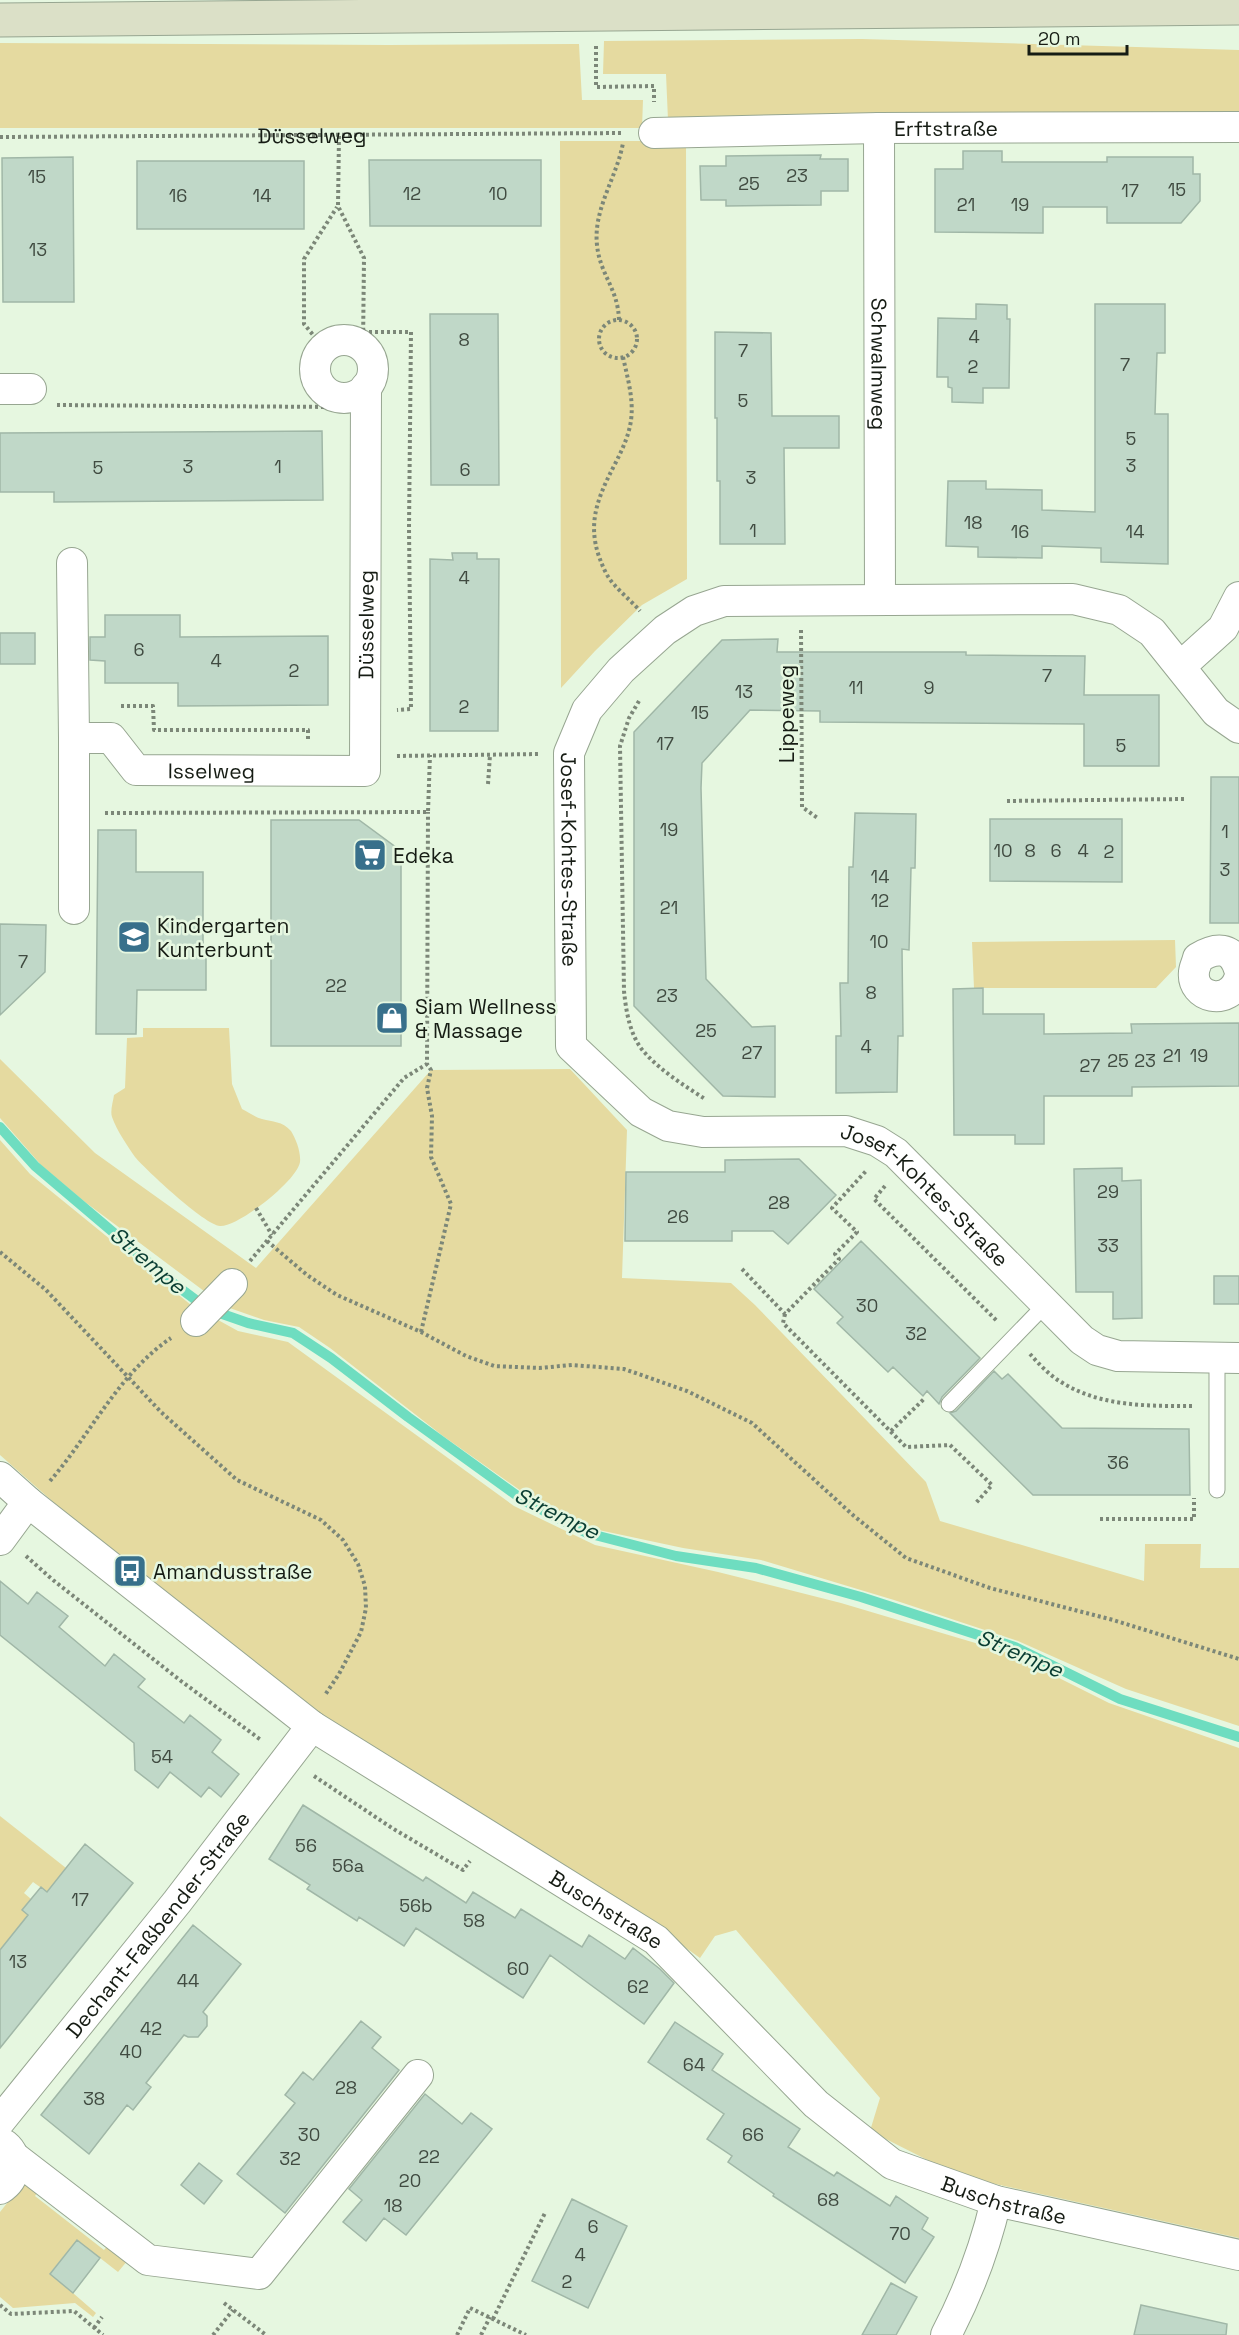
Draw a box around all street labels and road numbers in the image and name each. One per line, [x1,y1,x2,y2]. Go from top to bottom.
street label: Erftstraße [894,114,998,141]
street label: Düsselweg [257,121,367,149]
street label: Schwalmweg [866,298,893,430]
street label: Düsselweg [352,570,379,679]
street label: Lippeweg [773,665,800,763]
street label: Josef-Kohtes-Straße [555,752,584,967]
street label: Isselweg [168,757,255,784]
street label: Josef-Kohtes-Straße [837,1117,1015,1272]
street label: Dechant-Faßbender-Straße [59,1806,255,2043]
street label: Buschstraße [545,1864,668,1955]
street label: Buschstraße [938,2169,1069,2230]

